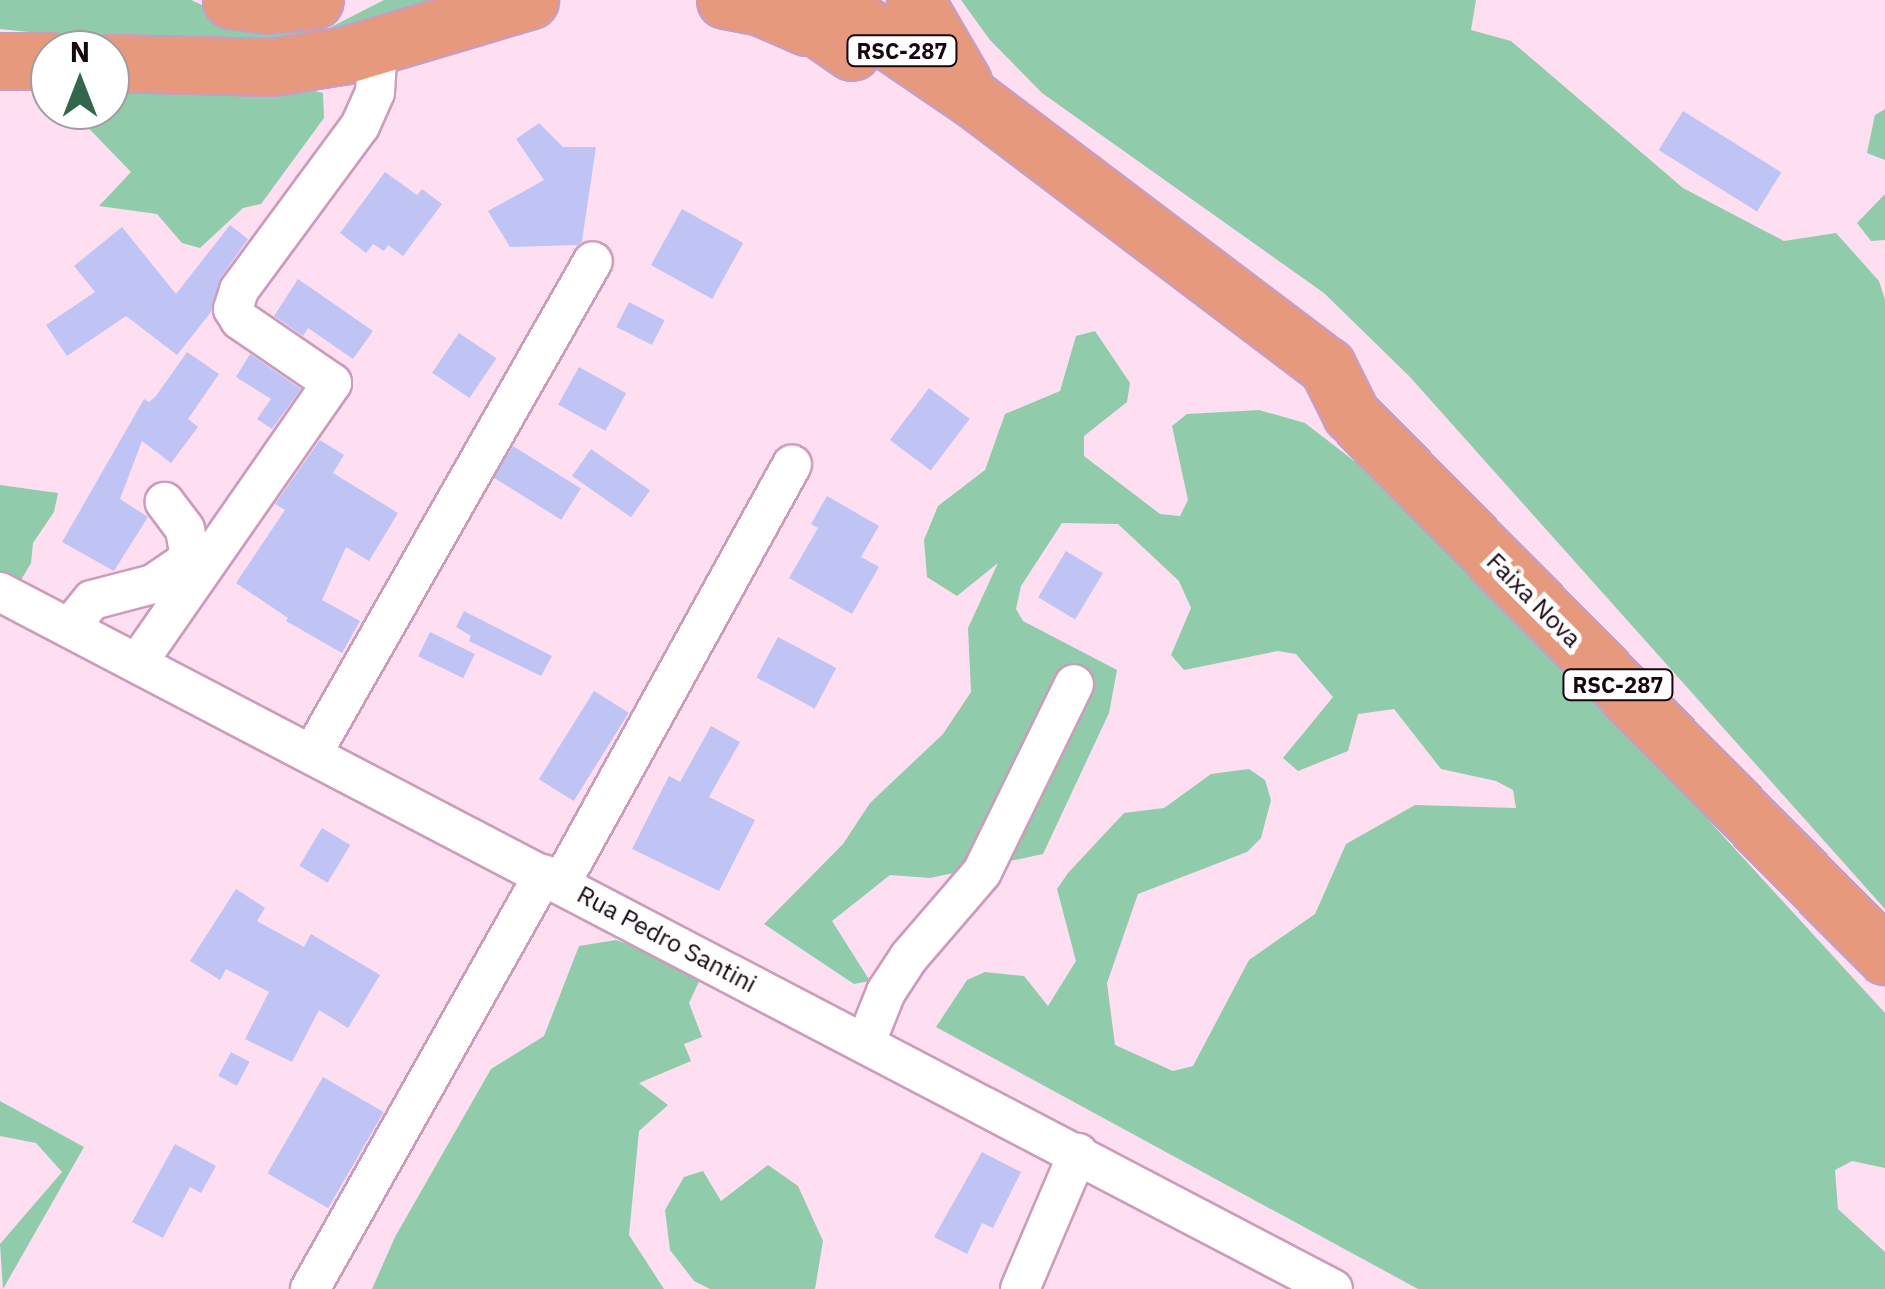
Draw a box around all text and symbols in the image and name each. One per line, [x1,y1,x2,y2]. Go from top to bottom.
north arrow [30,30,130,130]
text: N [70,33,90,70]
road number: RSC-287 [844,34,960,68]
street label: Faixa Nova [1480,546,1588,654]
road number: RSC-287 [1560,668,1676,702]
street label: Rua Pedro Santini [572,879,762,999]

